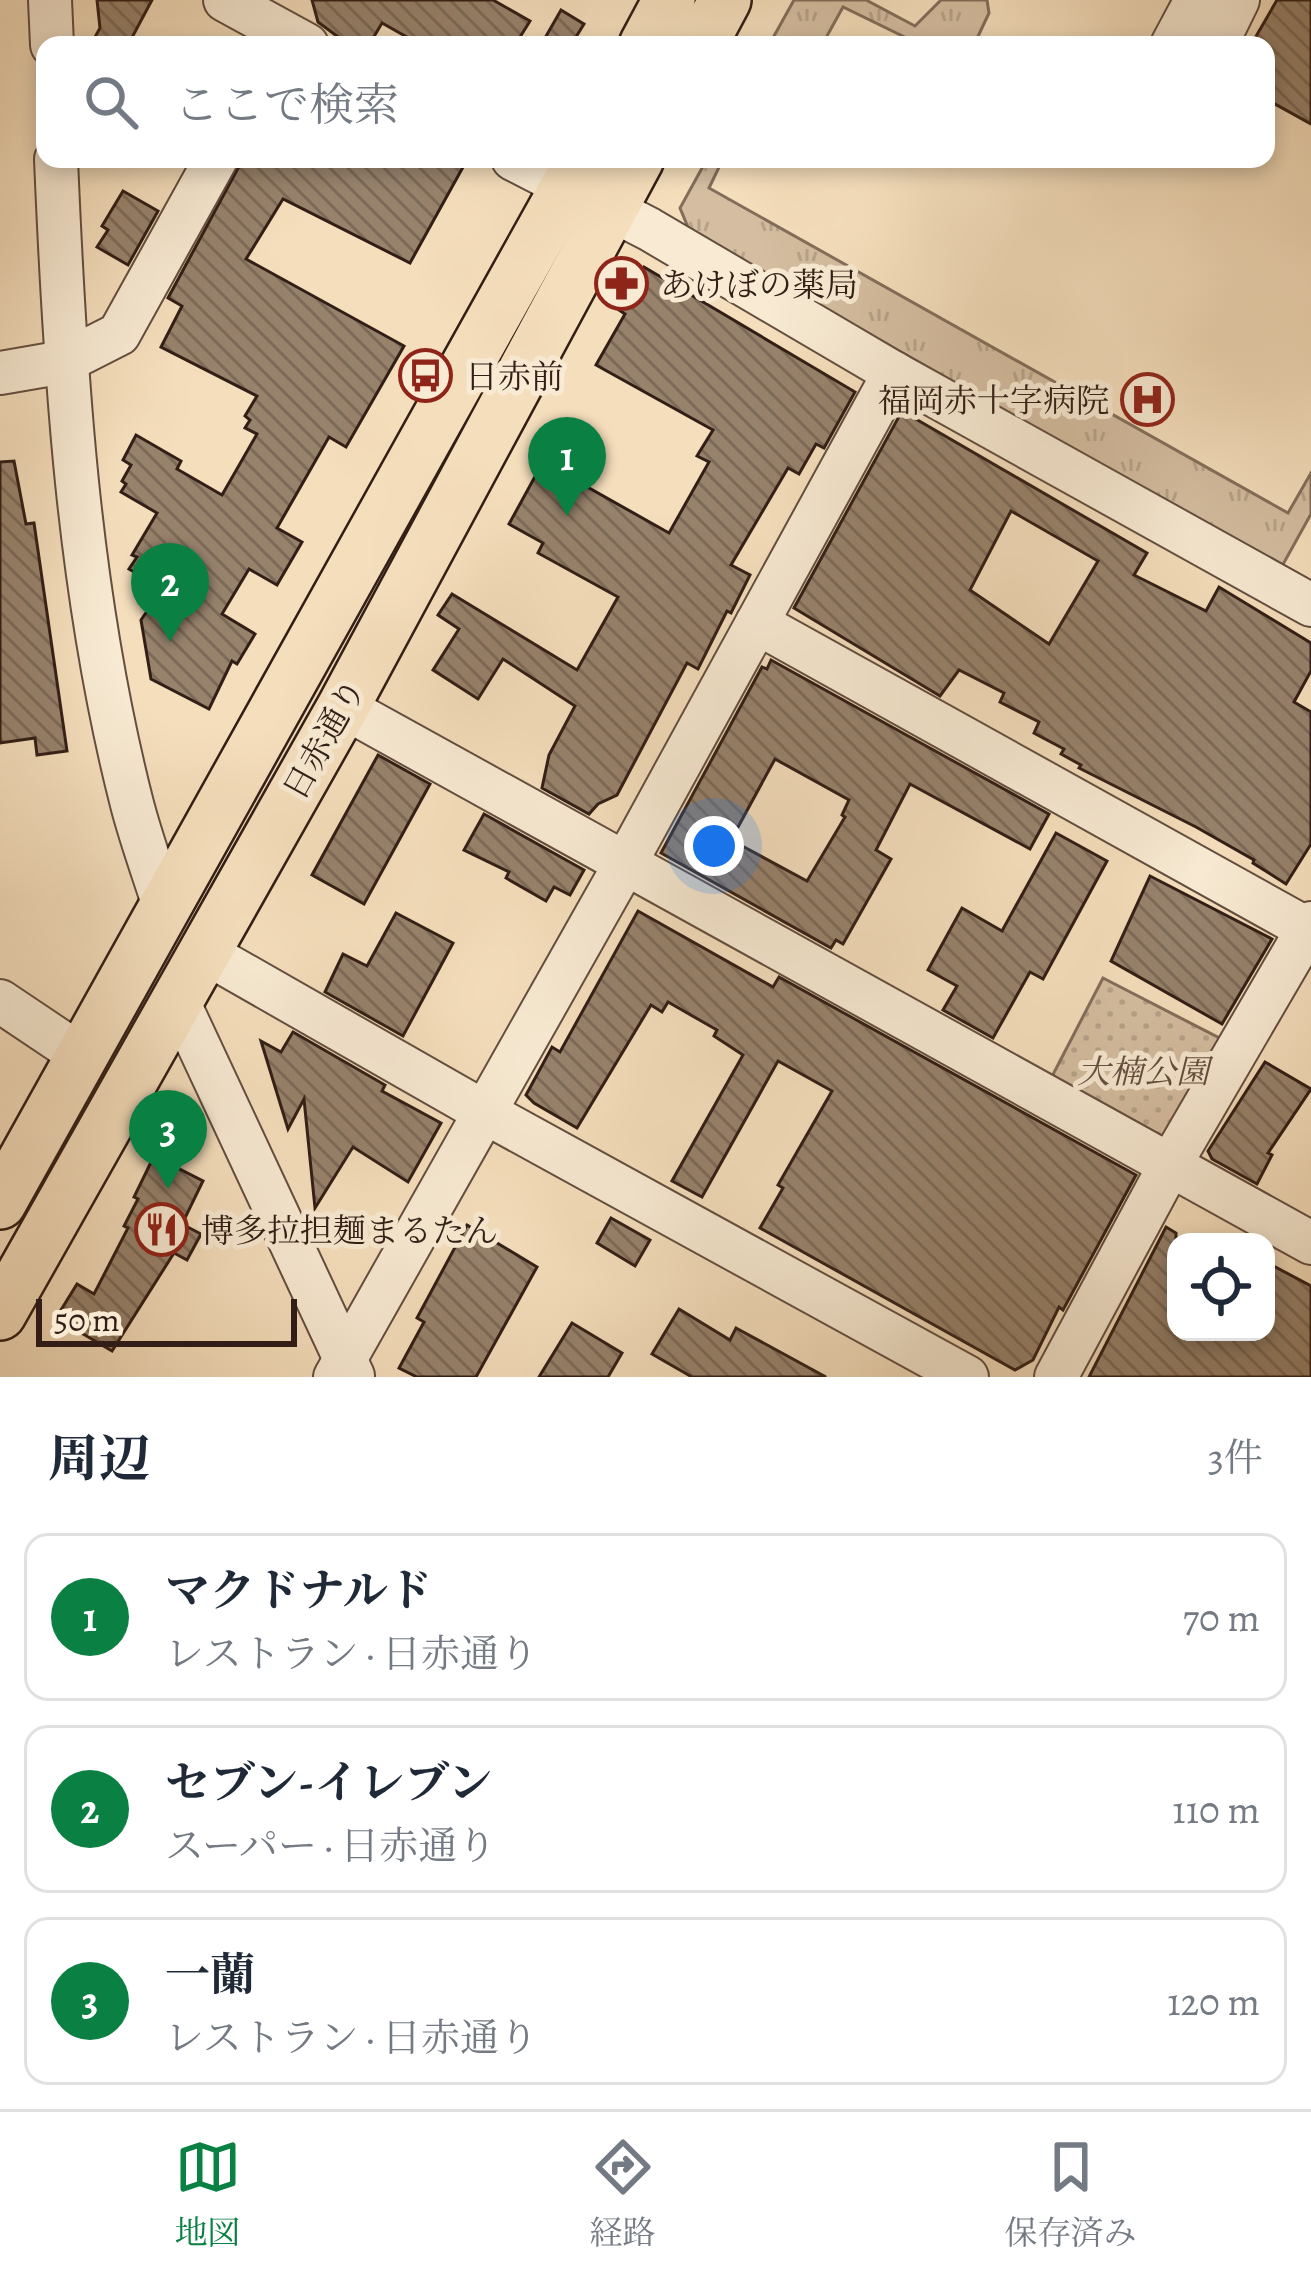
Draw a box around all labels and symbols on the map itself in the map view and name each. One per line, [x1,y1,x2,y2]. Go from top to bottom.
pharmacy icon: あけぼの薬局 [593,256,649,312]
place label: あけぼの薬局 [660,262,858,307]
bus stop icon: 日赤前 [398,348,454,404]
place label: 日赤前 [465,354,564,399]
hospital icon: 福岡赤十字病院 [1120,372,1176,428]
place label: 福岡赤十字病院 [878,378,1109,423]
pin: 1 [528,417,606,516]
pin: 2 [131,543,209,642]
street label: 日赤通り [272,670,376,808]
your location [684,816,744,876]
park label: 大楠公園 [1077,1049,1214,1094]
pin: 3 [129,1090,207,1189]
restaurant icon: 博多拉担麺まるたん [134,1202,190,1258]
place label: 博多拉担麺まるたん [201,1208,498,1253]
scale bar [36,1293,297,1346]

